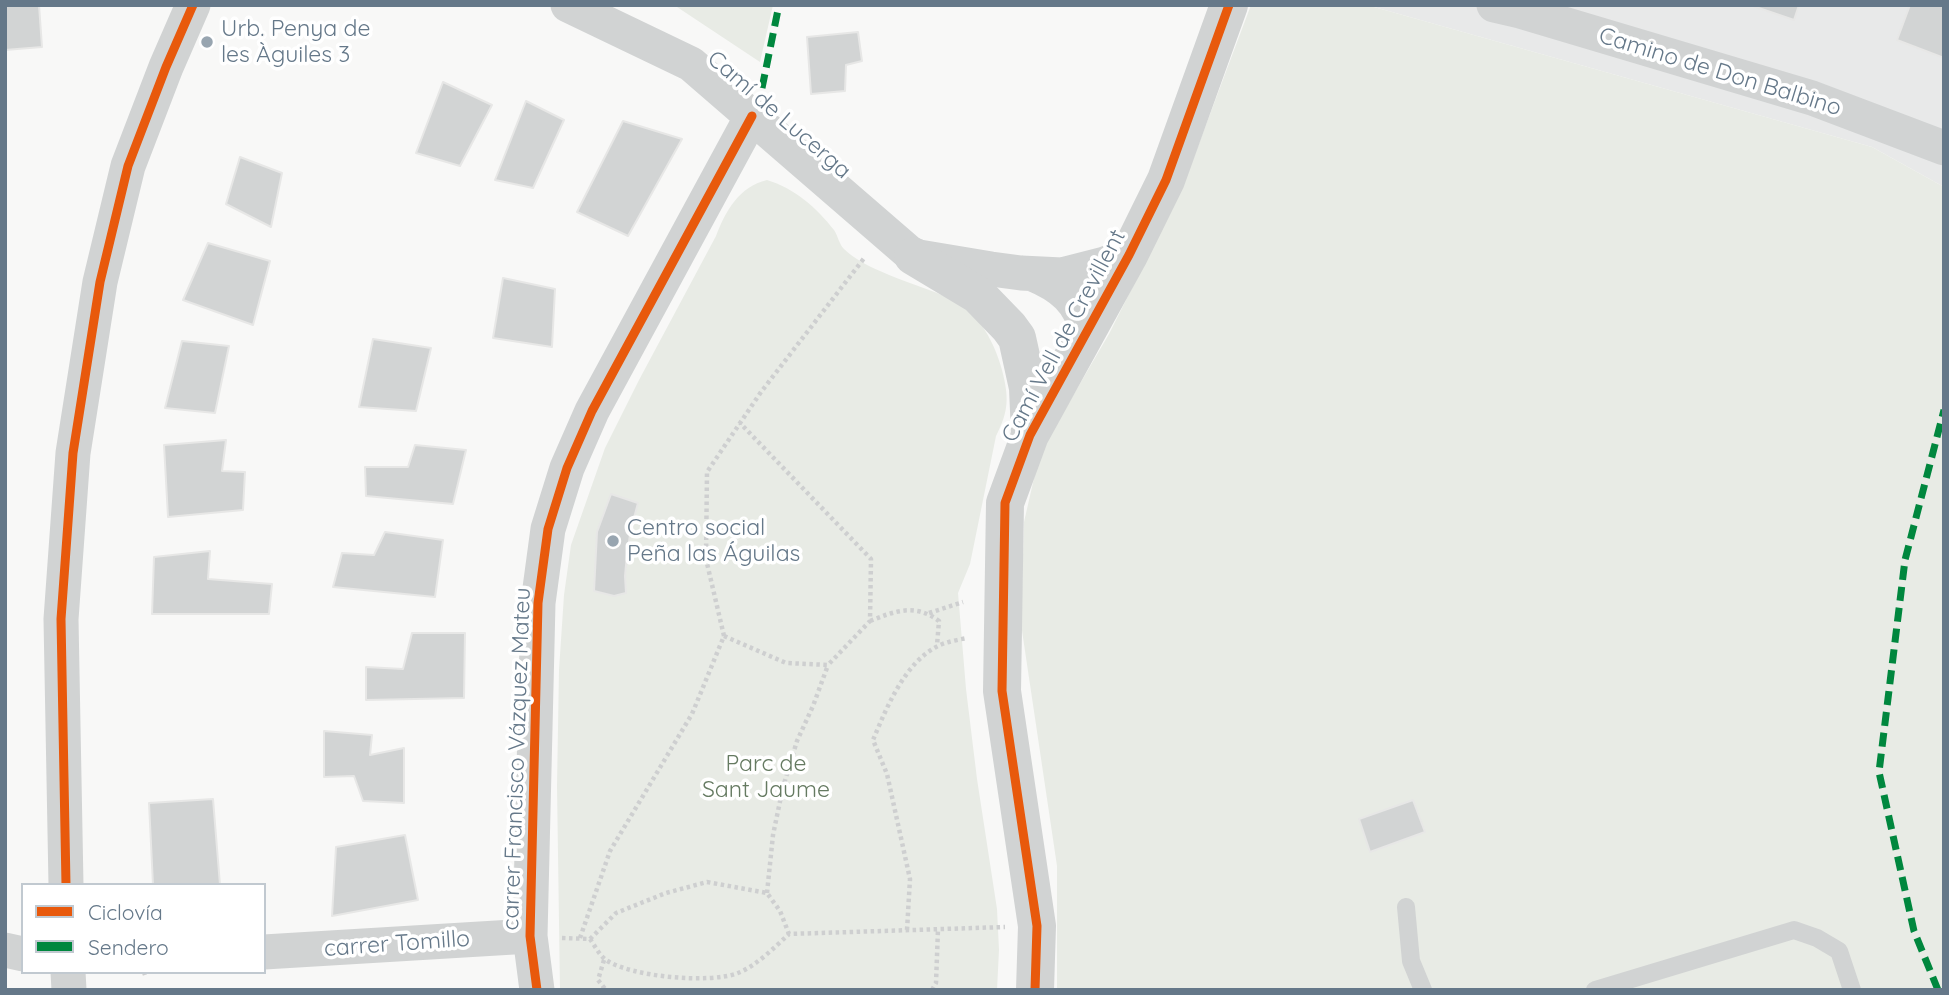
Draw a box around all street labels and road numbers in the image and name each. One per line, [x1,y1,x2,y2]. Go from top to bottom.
street label: Camino de Don Balbino [1595,22,1845,122]
street label: Camí de Lucerga [702,45,856,185]
street label: Camí Vell de Crevillent [996,225,1132,447]
street label: carrer Francisco Vázquez Mateu [497,587,537,931]
street label: carrer Tomillo [323,925,471,963]

